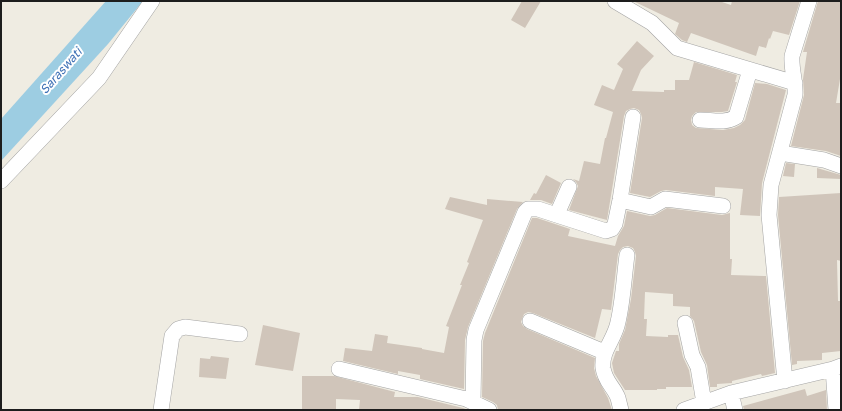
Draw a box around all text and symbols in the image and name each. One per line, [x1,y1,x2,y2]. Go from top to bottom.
water label: Saraswati [36,43,86,97]

